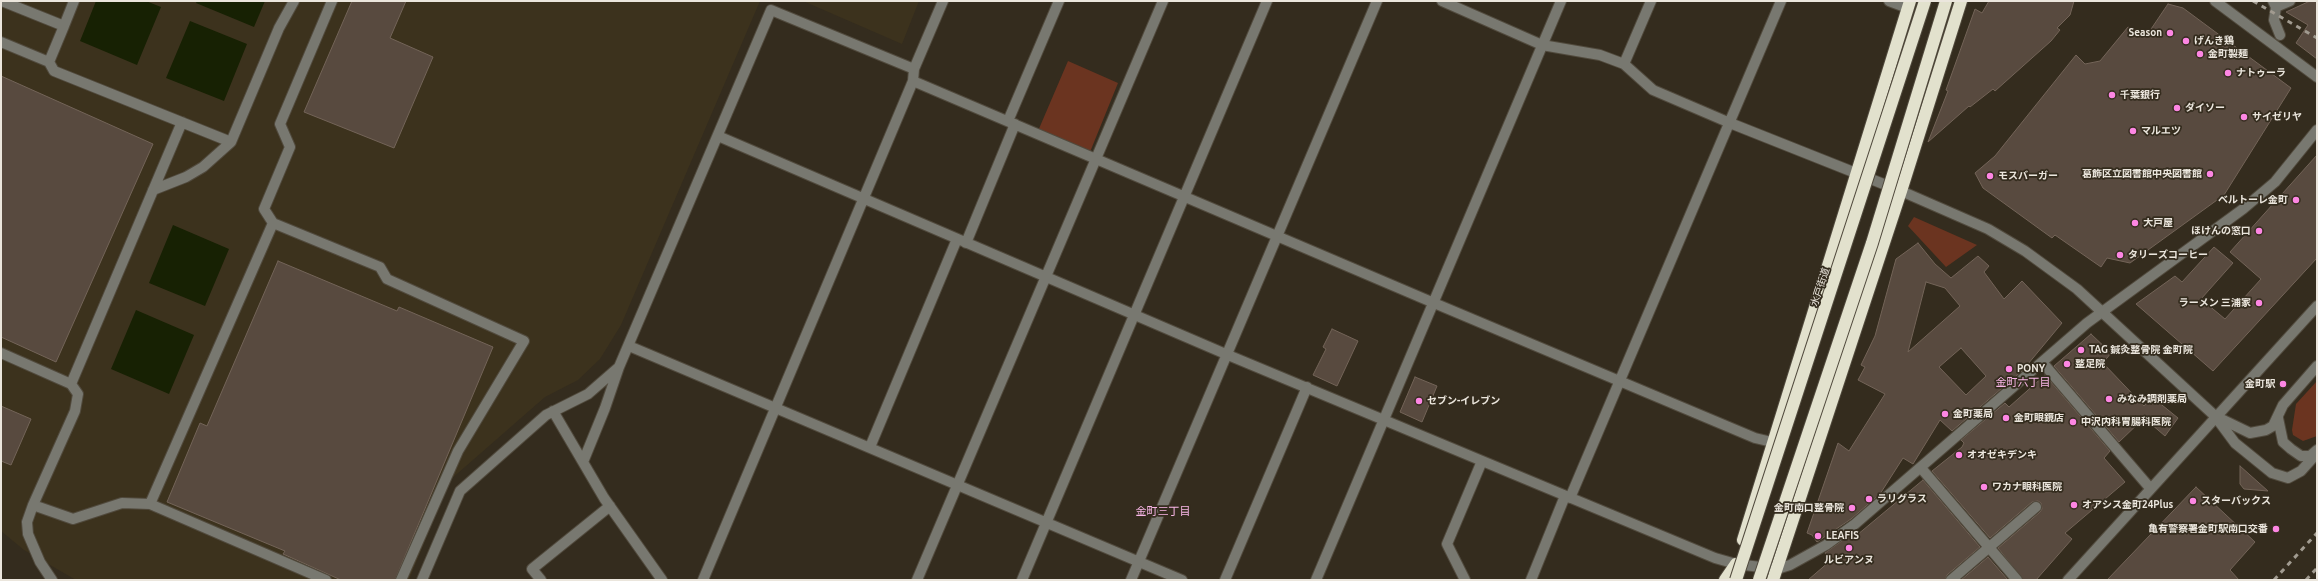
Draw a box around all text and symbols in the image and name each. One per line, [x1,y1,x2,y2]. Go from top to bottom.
place label: Season [2129,27,2162,39]
marker: Season [2165,28,2175,38]
place label: げんき鶏 [2194,35,2234,47]
marker: げんき鶏 [2181,36,2191,46]
place label: 金町製麺 [2208,48,2248,60]
marker: 金町製麺 [2195,49,2205,59]
place label: ナトゥーラ [2236,67,2286,79]
marker: ナトゥーラ [2223,68,2233,78]
place label: 千葉銀行 [2120,89,2160,101]
marker: 千葉銀行 [2107,90,2117,100]
place label: ダイソー [2185,102,2225,114]
marker: ダイソー [2172,103,2182,113]
place label: サイゼリヤ [2252,111,2302,123]
marker: サイゼリヤ [2239,112,2249,122]
place label: マルエツ [2141,125,2181,137]
marker: マルエツ [2128,126,2138,136]
place label: 葛飾区立図書館中央図書館 [2082,168,2202,180]
marker: 葛飾区立図書館中央図書館 [2205,169,2215,179]
place label: モスバーガー [1998,170,2058,182]
marker: モスバーガー [1985,171,1995,181]
place label: ベルトーレ金町 [2218,194,2288,206]
marker: ベルトーレ金町 [2291,195,2301,205]
place label: 大戸屋 [2143,217,2173,229]
marker: 大戸屋 [2130,218,2140,228]
place label: ほけんの窓口 [2191,225,2251,237]
marker: ほけんの窓口 [2254,226,2264,236]
place label: タリーズコーヒー [2128,249,2208,261]
marker: タリーズコーヒー [2115,250,2125,260]
street label: 水戸街道 [1808,266,1832,308]
place label: ラーメン 三浦家 [2179,297,2251,309]
marker: ラーメン 三浦家 [2254,298,2264,308]
place label: TAG 鍼灸整骨院 金町院 [2089,344,2193,356]
marker: TAG 鍼灸整骨院 金町院 [2076,345,2086,355]
place label: 整足院 [2075,358,2105,370]
marker: 整足院 [2062,359,2072,369]
place label: PONY [2017,363,2045,375]
marker: PONY [2004,364,2014,374]
district label: 金町六丁目 [1996,375,2050,389]
place label: 金町駅 [2245,378,2275,390]
marker: 金町駅 [2278,379,2288,389]
place label: みなみ調剤薬局 [2117,393,2187,405]
marker: みなみ調剤薬局 [2104,394,2114,404]
place label: セブン-イレブン [1427,395,1500,407]
marker: セブン-イレブン [1414,396,1424,406]
place label: 金町薬局 [1953,408,1993,420]
marker: 金町薬局 [1940,409,1950,419]
place label: 金町眼鏡店 [2014,412,2064,424]
marker: 金町眼鏡店 [2001,413,2011,423]
place label: 中沢内科胃腸科医院 [2081,416,2171,428]
marker: 中沢内科胃腸科医院 [2068,417,2078,427]
place label: オオゼキデンキ [1967,449,2037,461]
marker: オオゼキデンキ [1954,450,1964,460]
place label: ワカナ眼科医院 [1992,481,2062,493]
marker: ワカナ眼科医院 [1979,482,1989,492]
place label: ラリグラス [1877,493,1927,505]
marker: ラリグラス [1864,494,1874,504]
place label: スターバックス [2201,495,2271,507]
marker: スターバックス [2188,496,2198,506]
place label: オアシス金町24Plus [2082,499,2173,511]
marker: オアシス金町24Plus [2069,500,2079,510]
place label: 金町南口整骨院 [1774,502,1844,514]
marker: 金町南口整骨院 [1847,503,1857,513]
district label: 金町三丁目 [1136,504,1190,518]
place label: 亀有警察署金町駅南口交番 [2148,523,2268,535]
marker: 亀有警察署金町駅南口交番 [2271,524,2281,534]
place label: LEAFIS [1826,530,1859,542]
marker: LEAFIS [1813,531,1823,541]
marker: ルビアンヌ [1844,543,1854,553]
place label: ルビアンヌ [1824,554,1874,566]

